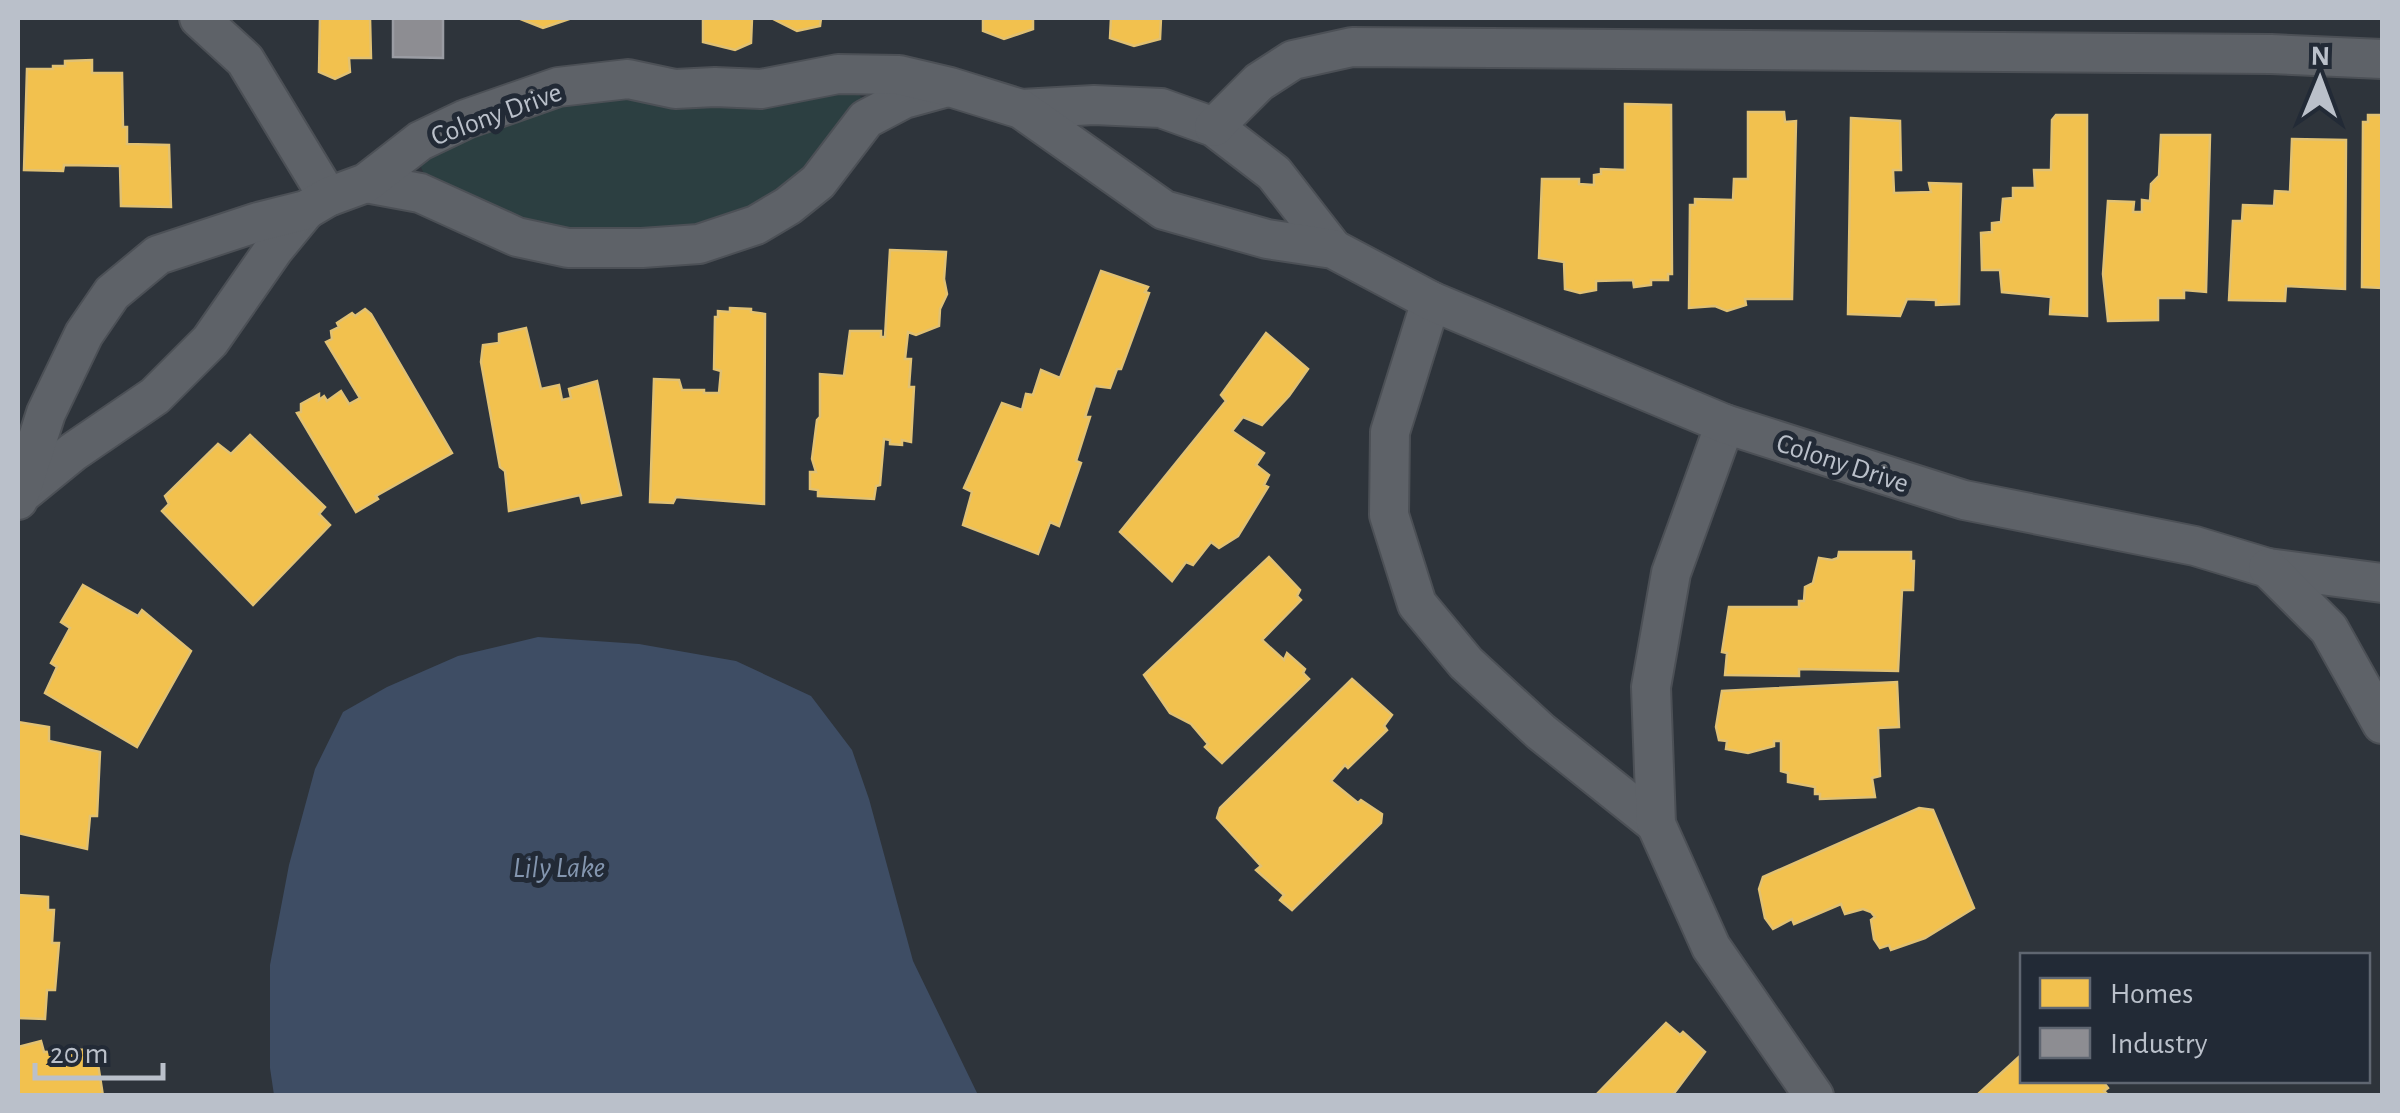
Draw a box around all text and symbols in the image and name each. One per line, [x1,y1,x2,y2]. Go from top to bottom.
north arrow [2270,30,2370,130]
text: N [2310,43,2330,71]
street label: Colony Drive [428,78,566,151]
street label: Colony Drive [1773,429,1912,498]
water label: Lily Lake [513,853,605,883]
legend [2020,953,2370,1083]
text: Homes [2110,979,2193,1009]
scale bar [35,1018,162,1080]
text: Industry [2110,1029,2208,1059]
text: 20 m [50,1039,108,1069]

